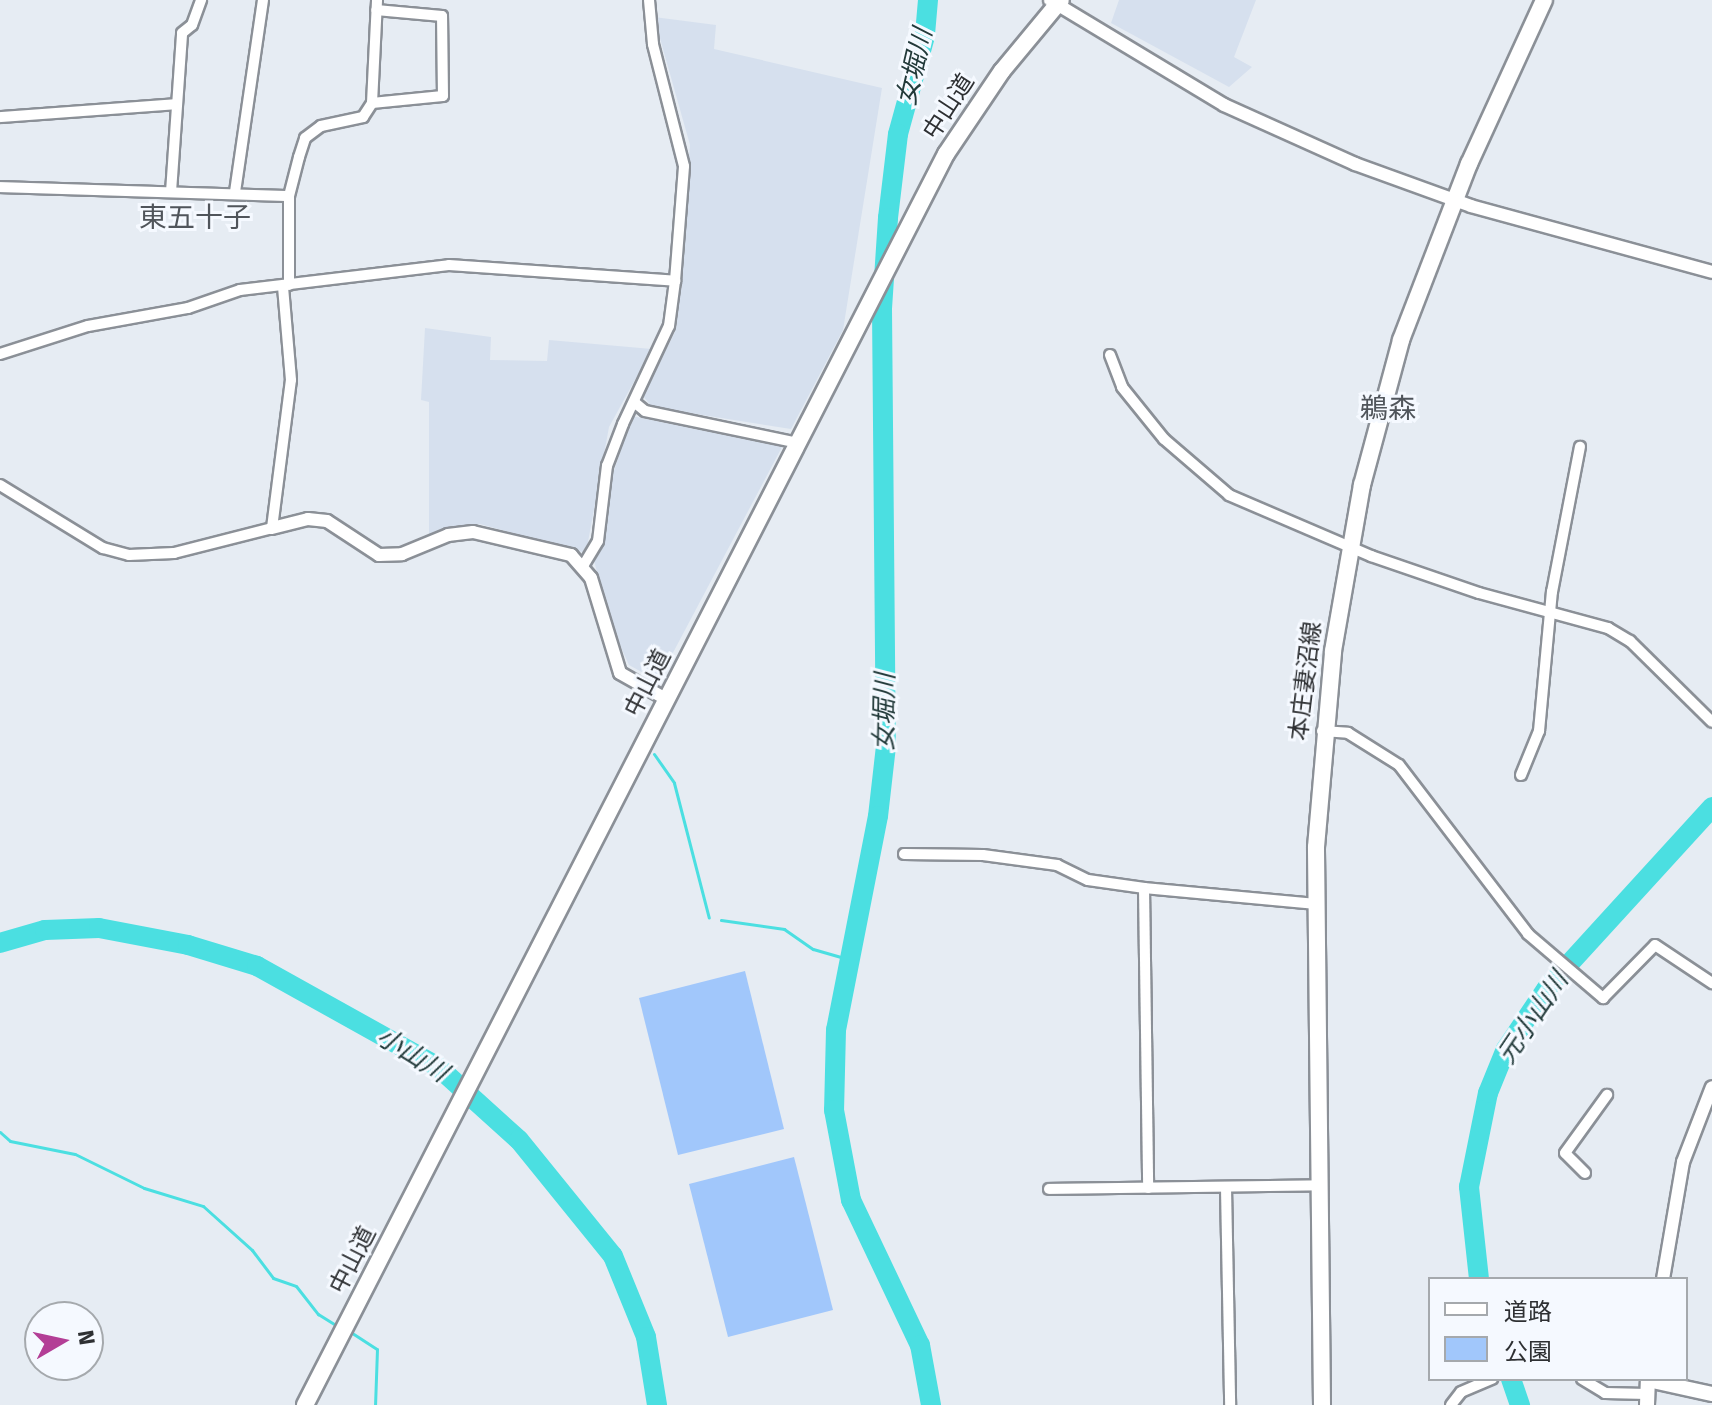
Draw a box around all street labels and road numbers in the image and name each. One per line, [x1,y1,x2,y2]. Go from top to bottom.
street label: 中山道 [917,69,981,145]
street label: 本庄妻沼線 [1284,620,1328,742]
street label: 中山道 [619,644,677,722]
street label: 中山道 [324,1221,382,1299]

